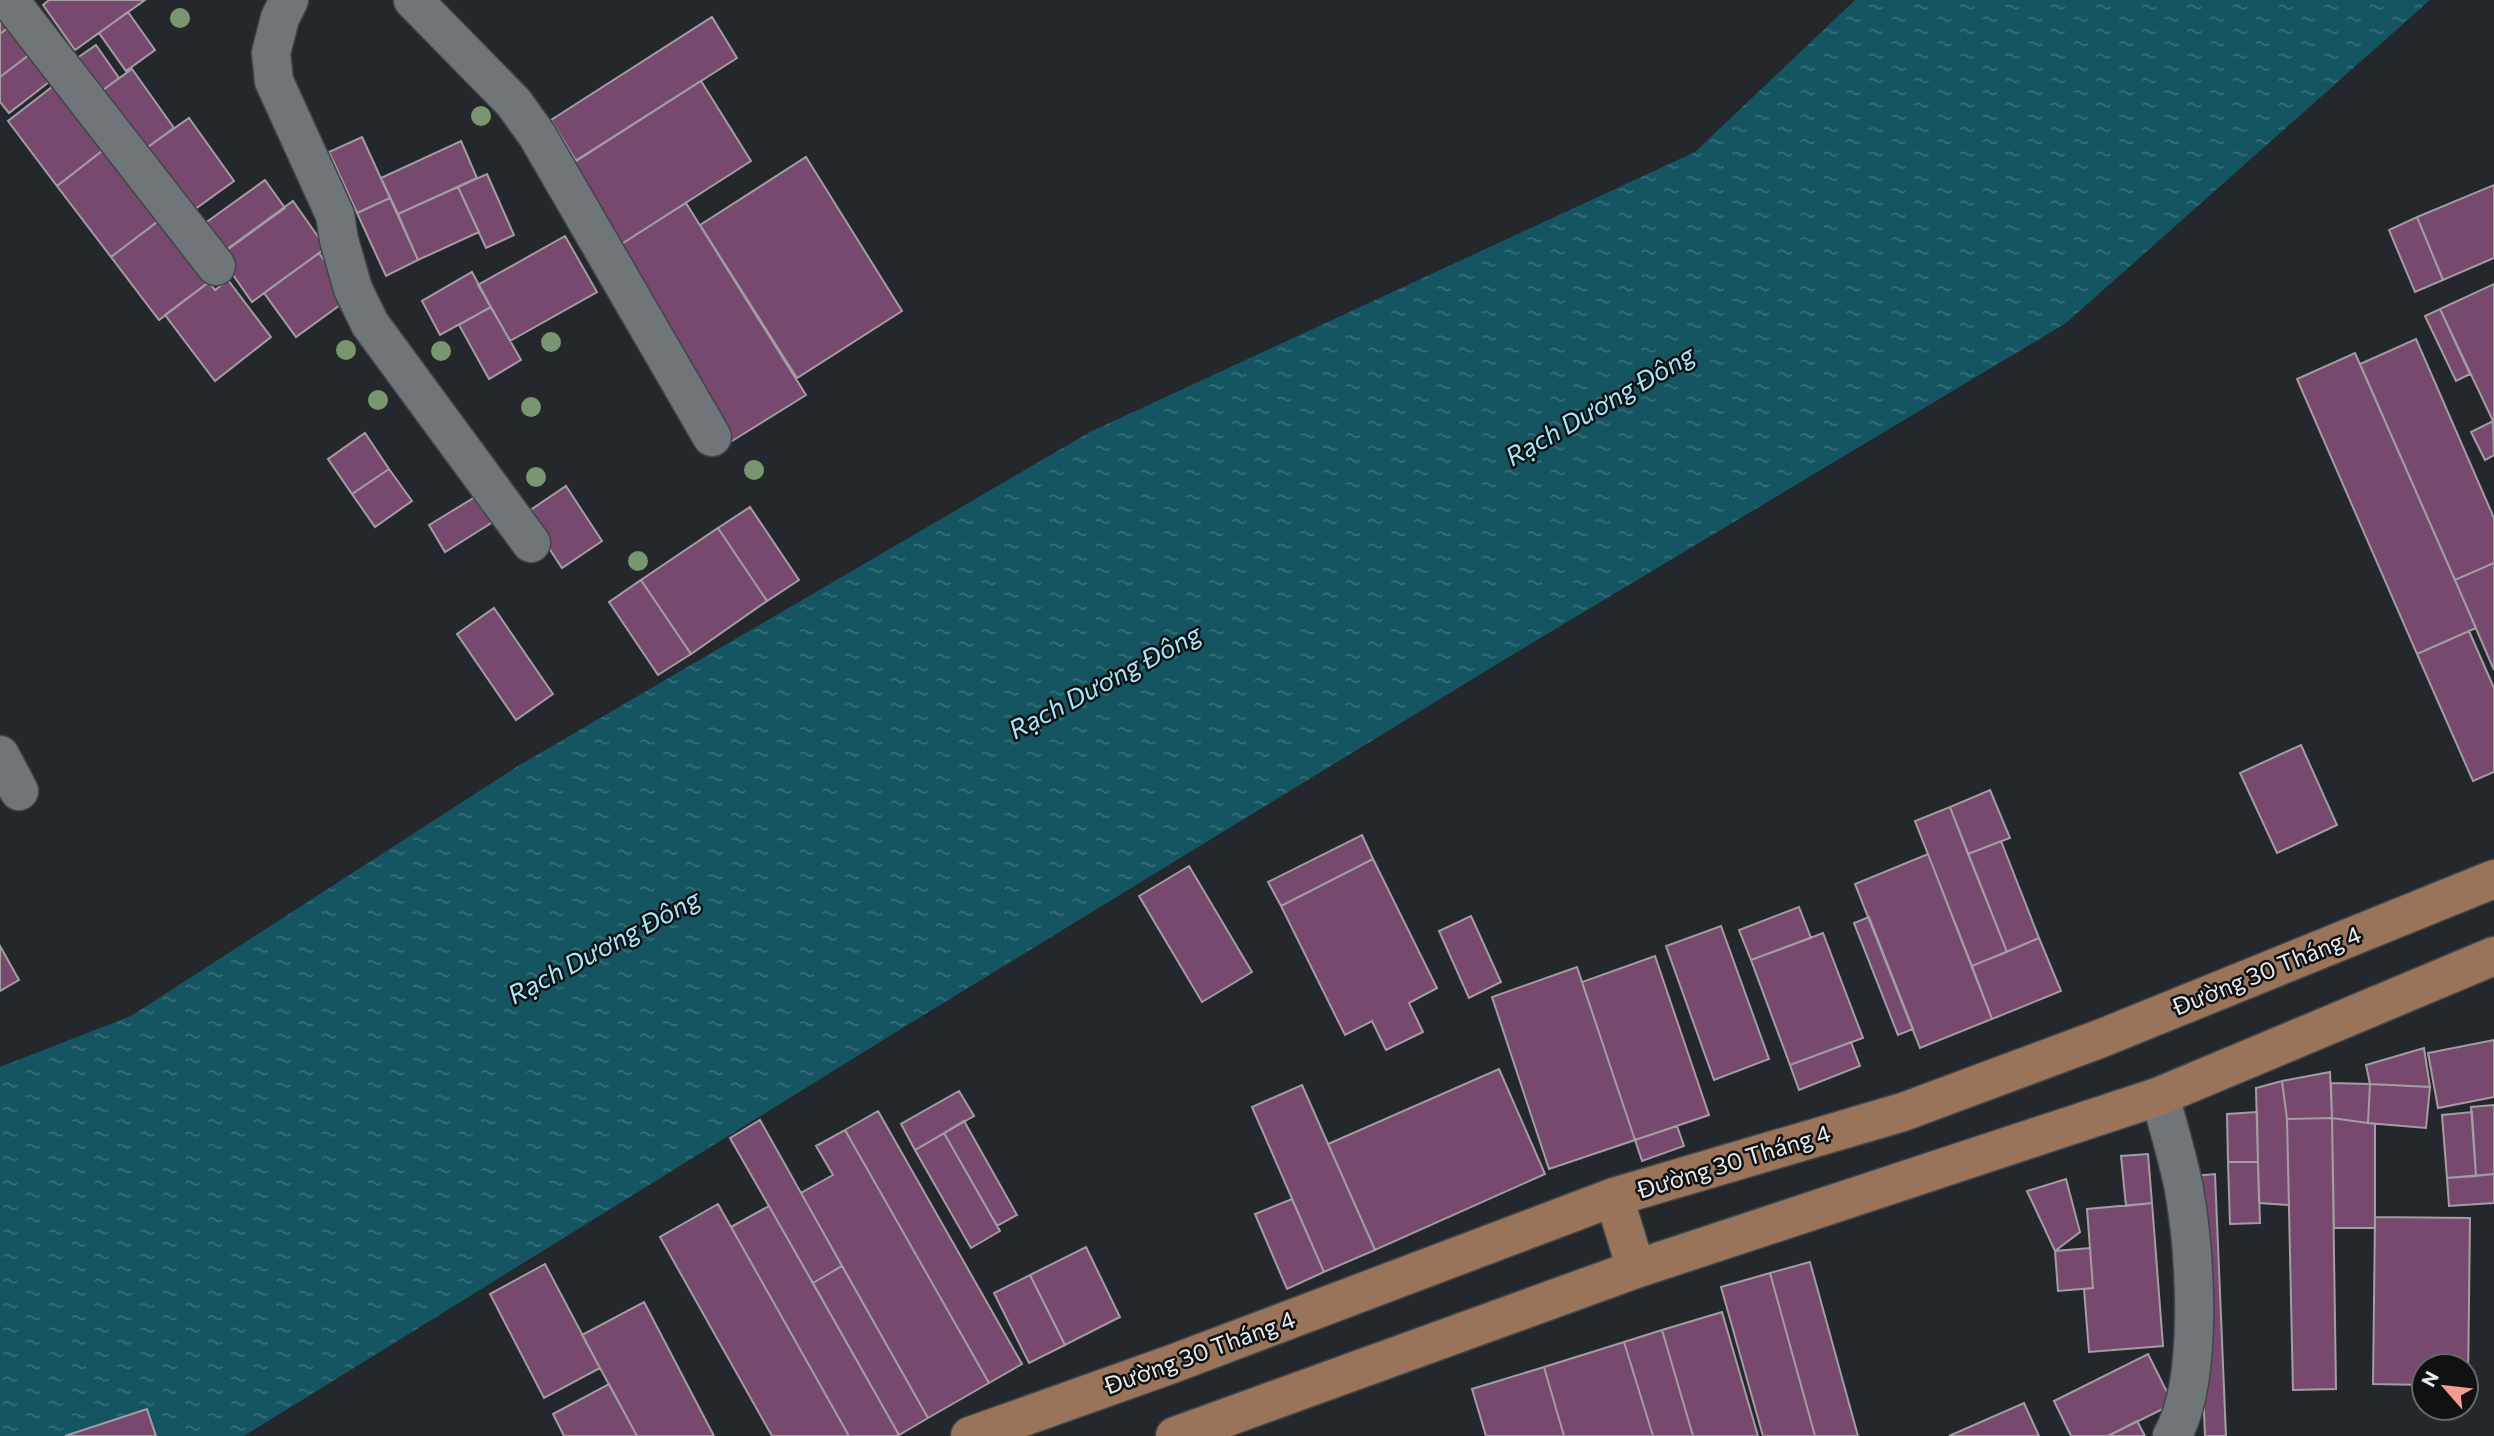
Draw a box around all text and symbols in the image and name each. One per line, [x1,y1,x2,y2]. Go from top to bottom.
water label: Rạch Dương Đông [1499,338,1700,471]
water label: Rạch Dương Đông [1003,617,1207,744]
water label: Rạch Dương Đông [502,882,706,1009]
street label: Đường 30 Tháng 4 [2167,919,2365,1021]
street label: Đường 30 Tháng 4 [1632,1117,1834,1204]
street label: Đường 30 Tháng 4 [1099,1304,1299,1400]
north arrow [2410,1352,2480,1422]
text: N [2416,1367,2443,1390]

